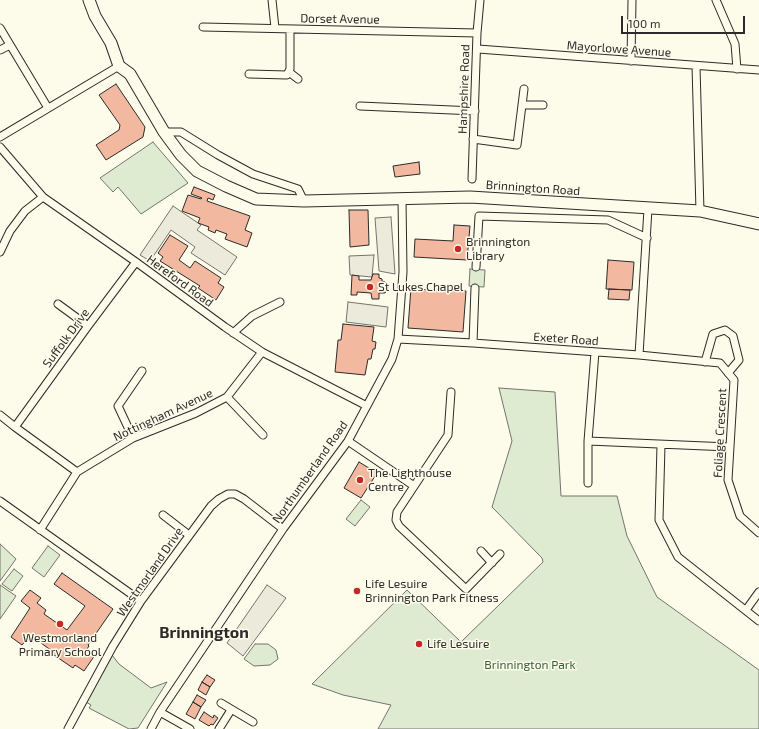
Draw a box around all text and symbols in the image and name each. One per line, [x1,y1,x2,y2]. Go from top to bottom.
scale bar [623,8,747,34]
street label: Dorset Avenue [300,11,380,27]
text: 100 m [628,16,660,30]
street label: Mayorlowe Avenue [566,38,672,60]
street label: Hampshire Road [455,44,473,134]
street label: Brinnington Road [485,178,581,198]
place label: Brinnington Library [466,235,530,263]
marker: Brinnington Library [453,244,463,254]
street label: Hereford Road [144,252,216,310]
place label: St Lukes Chapel [378,280,463,294]
marker: St Lukes Chapel [365,282,375,292]
street label: Suffolk Drive [40,306,92,370]
street label: Exeter Road [533,330,599,348]
street label: Nottingham Avenue [111,386,215,444]
street label: Foliage Crescent [710,388,730,478]
street label: Northumberland Road [269,418,351,526]
place label: The Lighthouse Centre [368,466,452,494]
marker: The Lighthouse Centre [355,475,365,485]
street label: Westmorland Drive [114,525,186,619]
place label: Life Lesuire Brinnington Park Fitness [365,577,499,605]
marker: Life Lesuire Brinnington Park Fitness [352,586,362,596]
marker: Westmorland Primary School [55,619,65,629]
district label: Brinnington [159,623,249,643]
place label: Westmorland Primary School [19,631,101,659]
place label: Life Lesuire [427,637,489,651]
marker: Life Lesuire [414,639,424,649]
park label: Brinnington Park [484,658,576,672]

